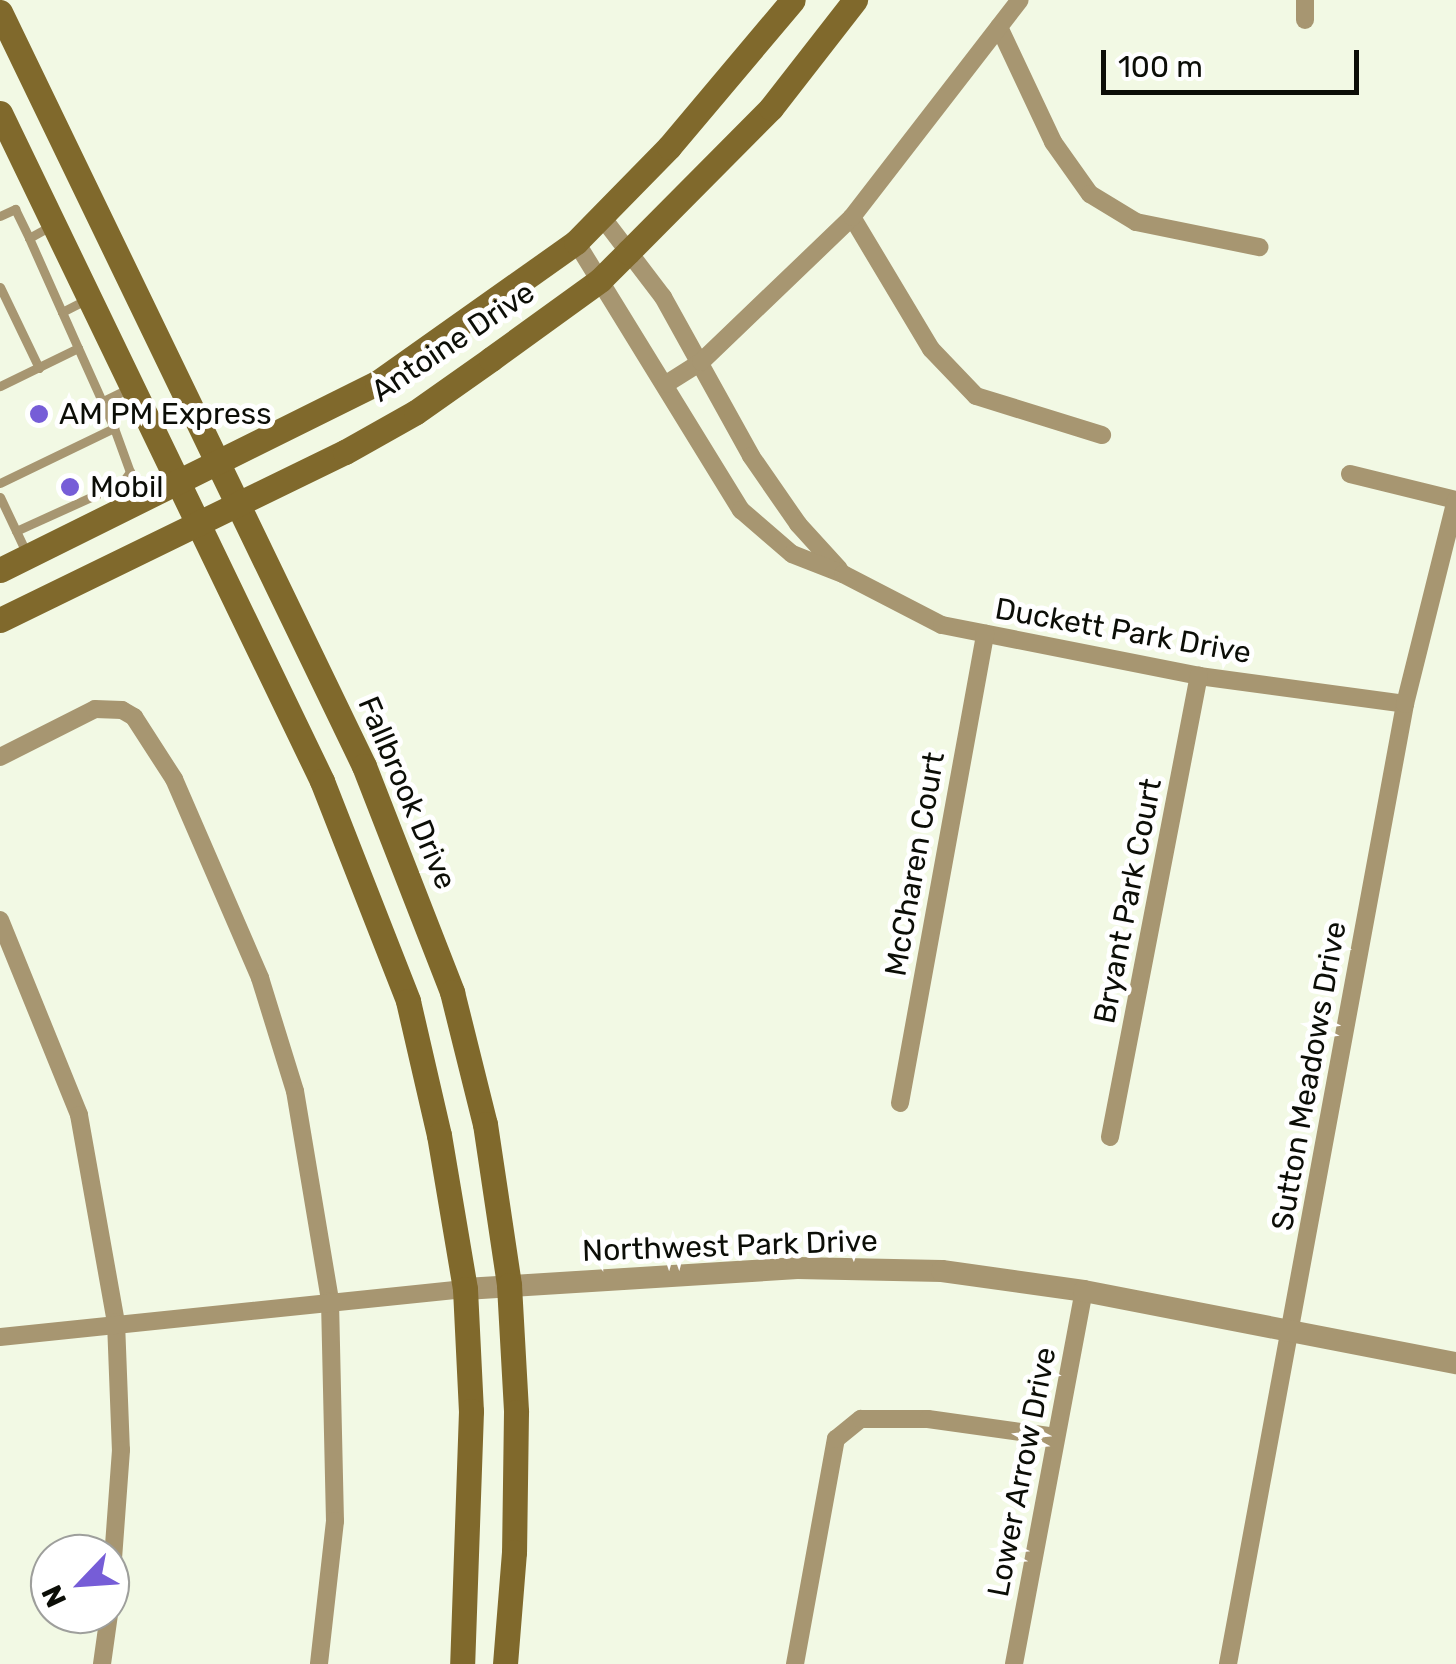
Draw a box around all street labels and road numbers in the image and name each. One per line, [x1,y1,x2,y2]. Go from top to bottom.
street label: Antoine Drive [365,274,541,410]
street label: Duckett Park Drive [992,591,1254,671]
street label: Fallbrook Drive [350,691,464,895]
street label: McCharen Court [878,749,952,979]
street label: Bryant Park Court [1087,775,1169,1027]
street label: Sutton Meadows Drive [1264,919,1354,1233]
street label: Northwest Park Drive [581,1223,879,1269]
street label: Lower Arrow Drive [980,1343,1064,1601]

